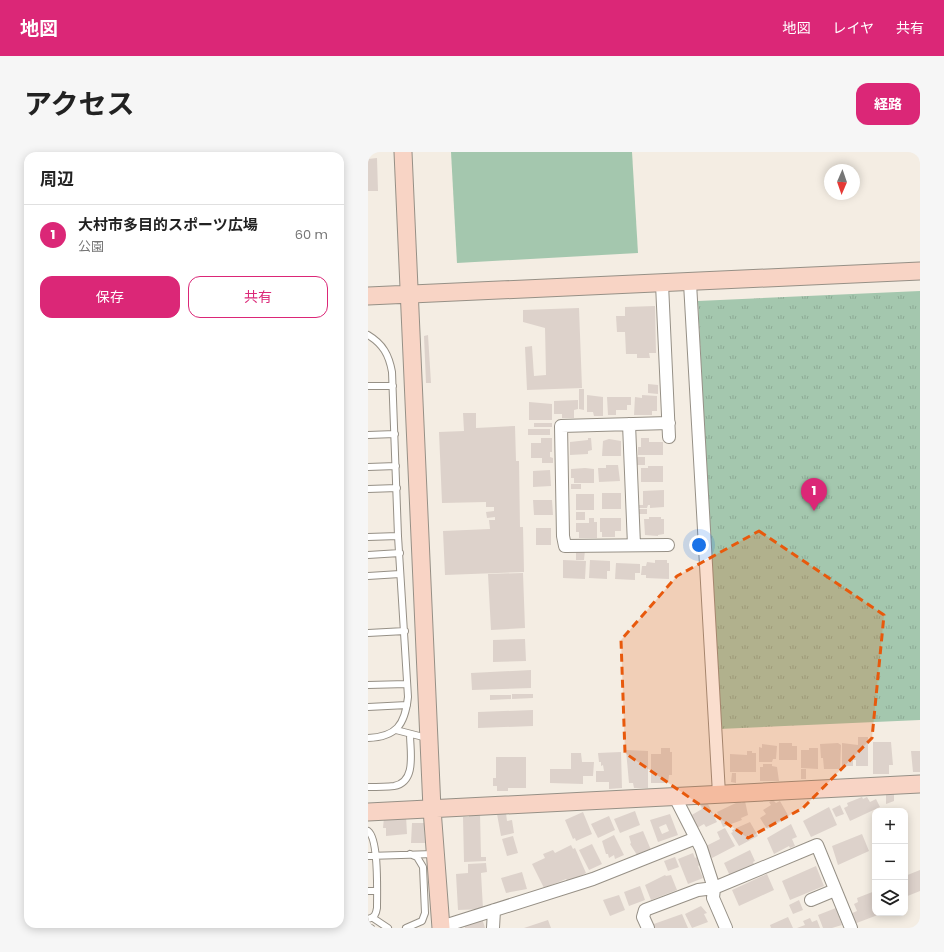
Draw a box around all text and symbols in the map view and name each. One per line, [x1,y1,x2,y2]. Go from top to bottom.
text: 地図 [20,15,58,42]
text: 地図 [782,18,810,38]
text: レイヤ [832,18,874,38]
text: 共有 [896,18,924,38]
button: 経路 [856,83,920,125]
text: アクセス [24,85,135,124]
north arrow [824,164,860,200]
text: 周辺 [40,167,74,191]
text: 大村市多目的スポーツ広場 [78,214,258,235]
text: 1 [51,225,55,244]
text: 60 m [295,225,328,244]
text: 公園 [78,237,104,256]
button: 保存 [40,276,180,318]
button: 共有 [188,276,328,318]
pin: 1 [801,478,827,511]
your location [689,535,709,555]
map controls [872,808,908,916]
button: + [872,808,908,844]
button: − [872,844,908,880]
button: layers [872,880,908,916]

